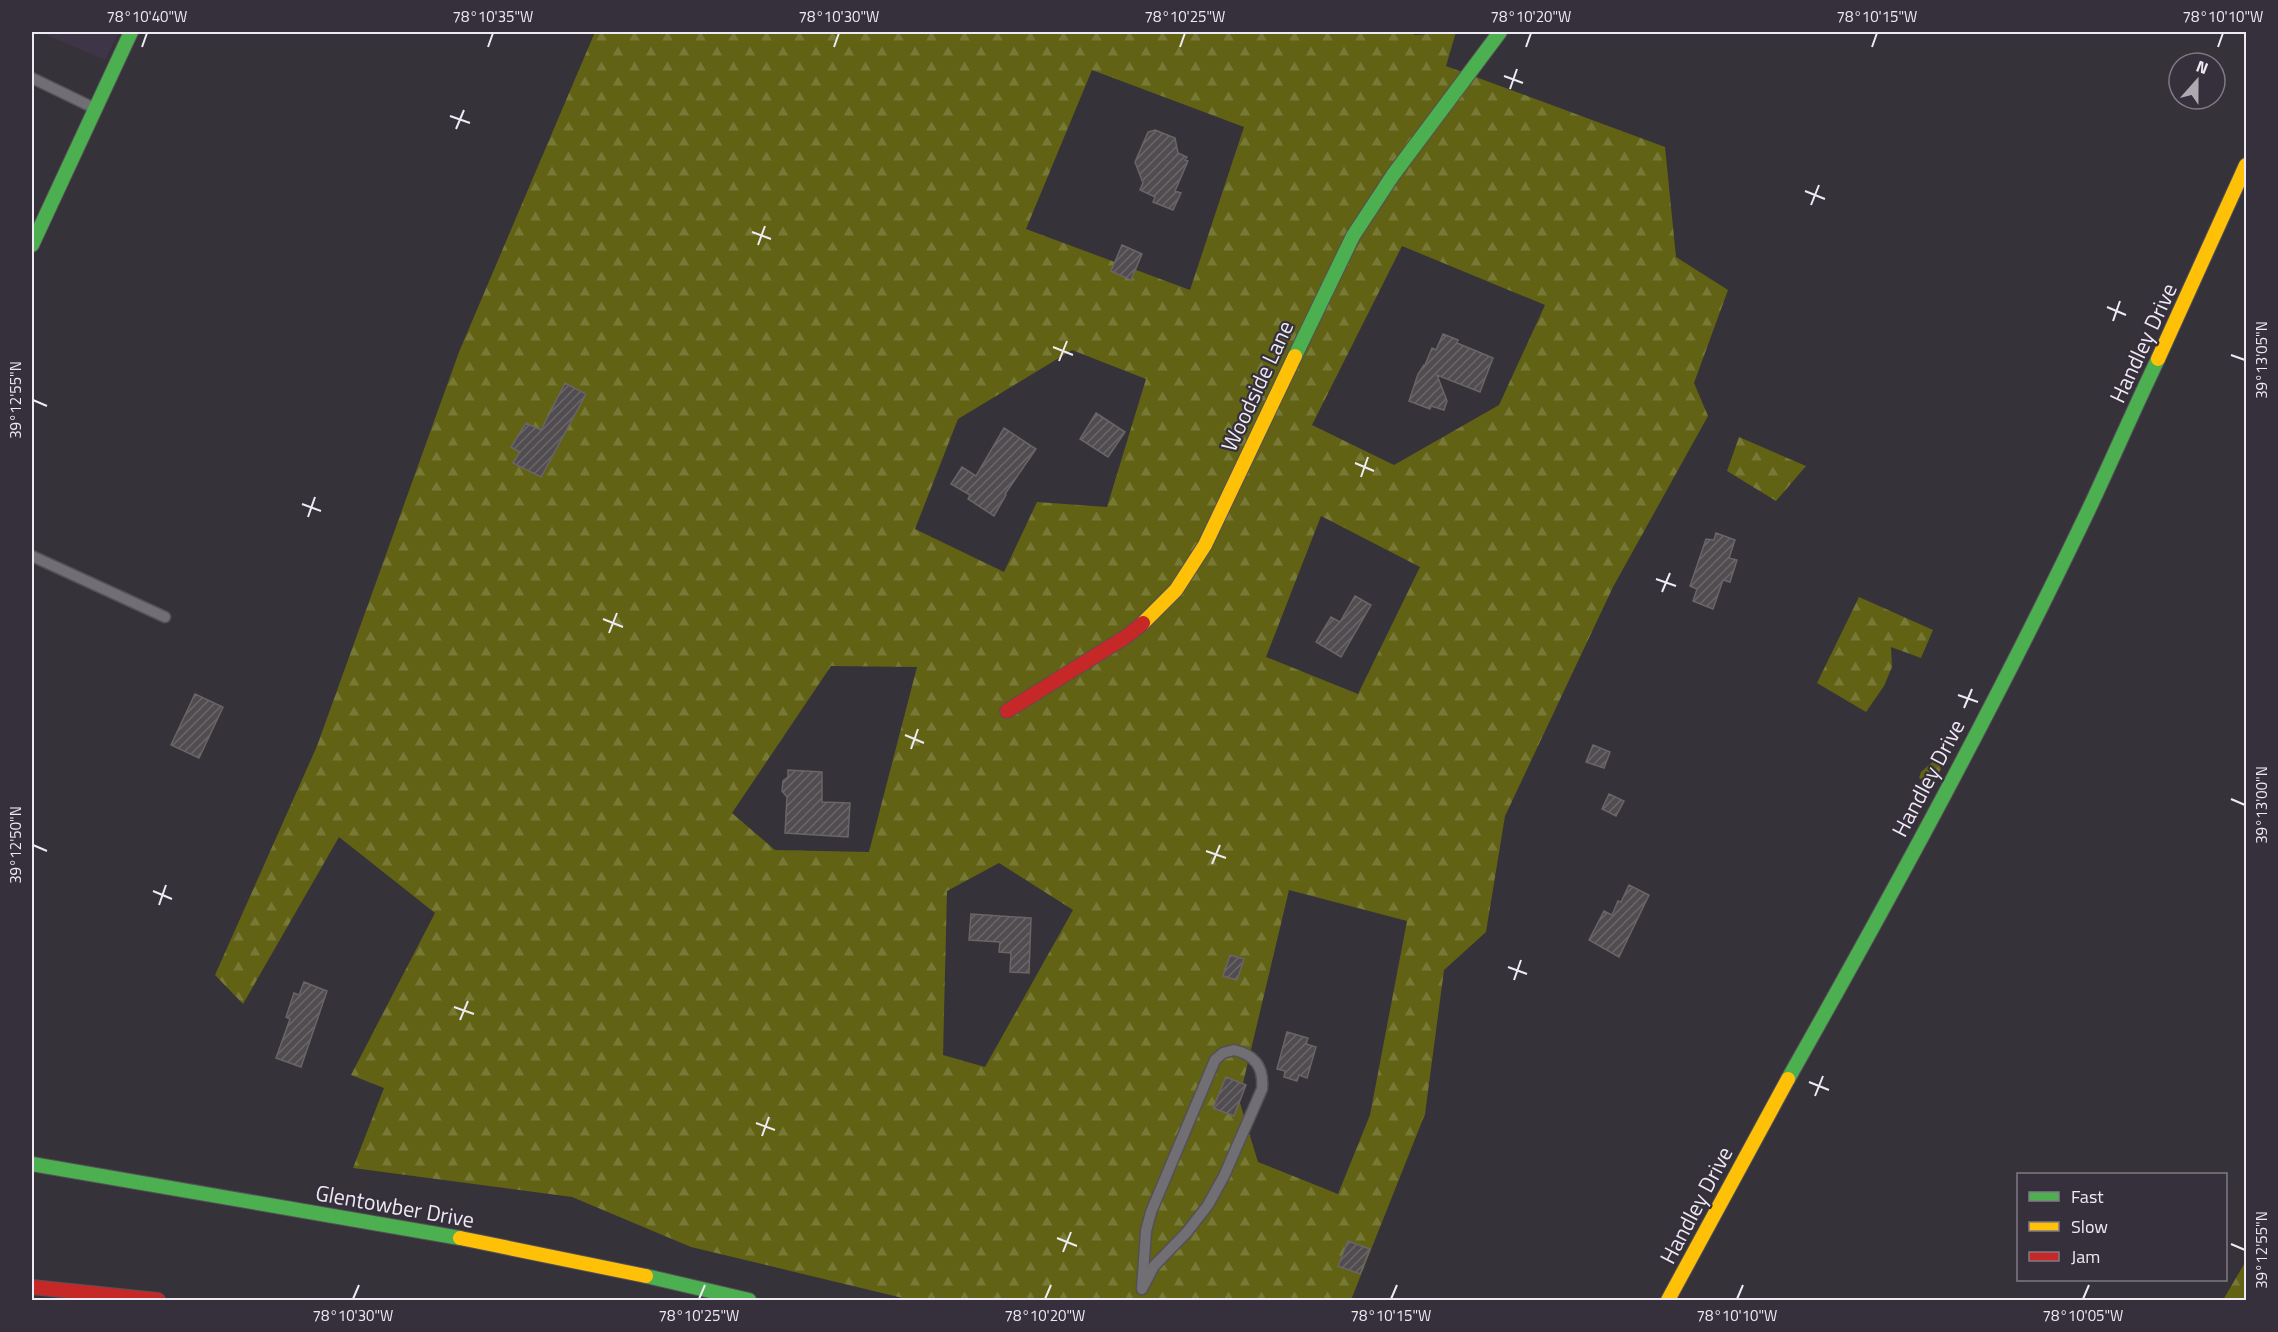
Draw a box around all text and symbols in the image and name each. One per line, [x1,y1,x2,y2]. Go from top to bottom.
text: 78°10'40"W [107,5,187,28]
text: 78°10'35"W [453,5,533,28]
text: 78°10'30"W [799,5,879,28]
text: 78°10'25"W [1145,5,1225,28]
text: 78°10'20"W [1491,5,1571,28]
text: 78°10'15"W [1837,5,1917,28]
text: 78°10'10"W [2183,5,2263,28]
north arrow [2167,51,2227,111]
text: N [2193,54,2212,80]
street label: Handley Drive [2100,277,2186,409]
street label: Woodside Lane [1212,315,1302,457]
text: 39°13'05"N [2250,321,2273,399]
text: 39°12'55"N [4,361,27,439]
street label: Handley Drive [1883,713,1973,843]
text: 39°13'00"N [2250,766,2273,844]
text: 39°12'50"N [4,806,27,884]
street label: Handley Drive [1651,1140,1741,1270]
legend [2017,1173,2227,1281]
street label: Glentowber Drive [313,1175,477,1237]
text: Fast [2071,1183,2104,1210]
text: 39°12'55"N [2250,1211,2273,1289]
text: Slow [2071,1213,2108,1240]
text: Jam [2071,1243,2100,1270]
text: 78°10'30"W [313,1304,393,1327]
text: 78°10'25"W [659,1304,739,1327]
text: 78°10'20"W [1005,1304,1085,1327]
text: 78°10'15"W [1351,1304,1431,1327]
text: 78°10'10"W [1697,1304,1777,1327]
text: 78°10'05"W [2043,1304,2123,1327]

